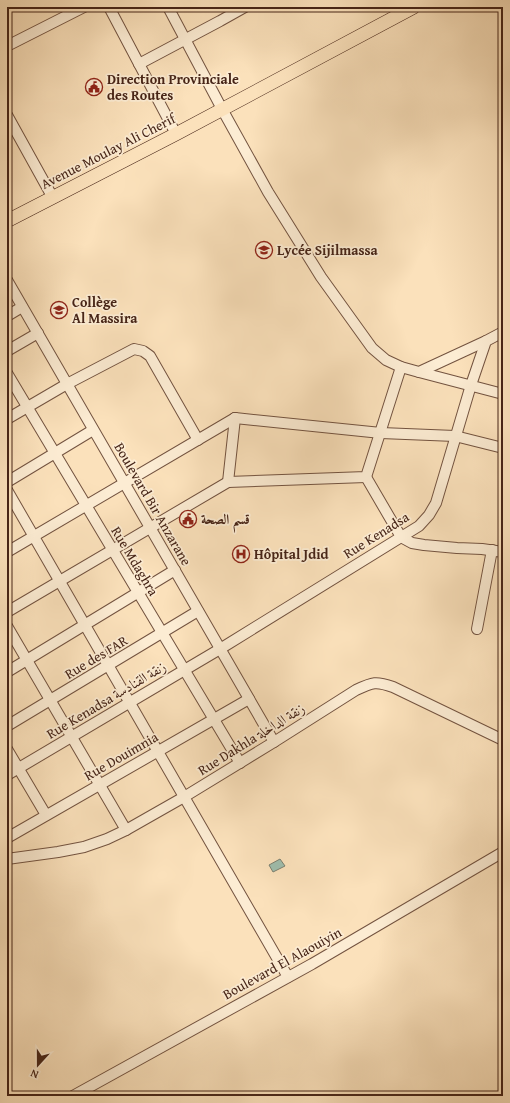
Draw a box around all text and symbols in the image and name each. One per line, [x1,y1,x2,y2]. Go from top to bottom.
place label: Direction Provinciale des Routes [107,69,239,105]
public building icon: Direction Provinciale des Routes [84,77,104,97]
street label: Avenue Moulay Ali Cherif [37,108,180,194]
school or university icon: Lycée Sijilmassa [254,240,274,260]
place label: Lycée Sijilmassa [277,240,379,260]
place label: Collège Al Massira [72,292,138,328]
school or university icon: Collège Al Massira [49,300,69,320]
street label: Boulevard Bir Anzarane [110,439,197,570]
street label: Rue Kenadsa [339,507,413,563]
public building icon: قسم الصحة [178,509,198,529]
place label: قسم الصحة [201,509,250,533]
street label: Rue Mdaghra [106,522,164,600]
hospital icon: Hôpital Jdid [231,544,251,564]
place label: Hôpital Jdid [254,544,329,564]
street label: Rue des FAR [61,630,132,684]
street label: Rue Kenadsa زنقة القنادسة [42,656,170,744]
street label: Rue Dakhla زنقة الداخلة [194,698,308,780]
street label: Rue Douimnia [80,727,162,785]
street label: Boulevard El Alaouiyin [219,922,345,1004]
north arrow [18,1045,58,1085]
text: N [28,1065,41,1083]

